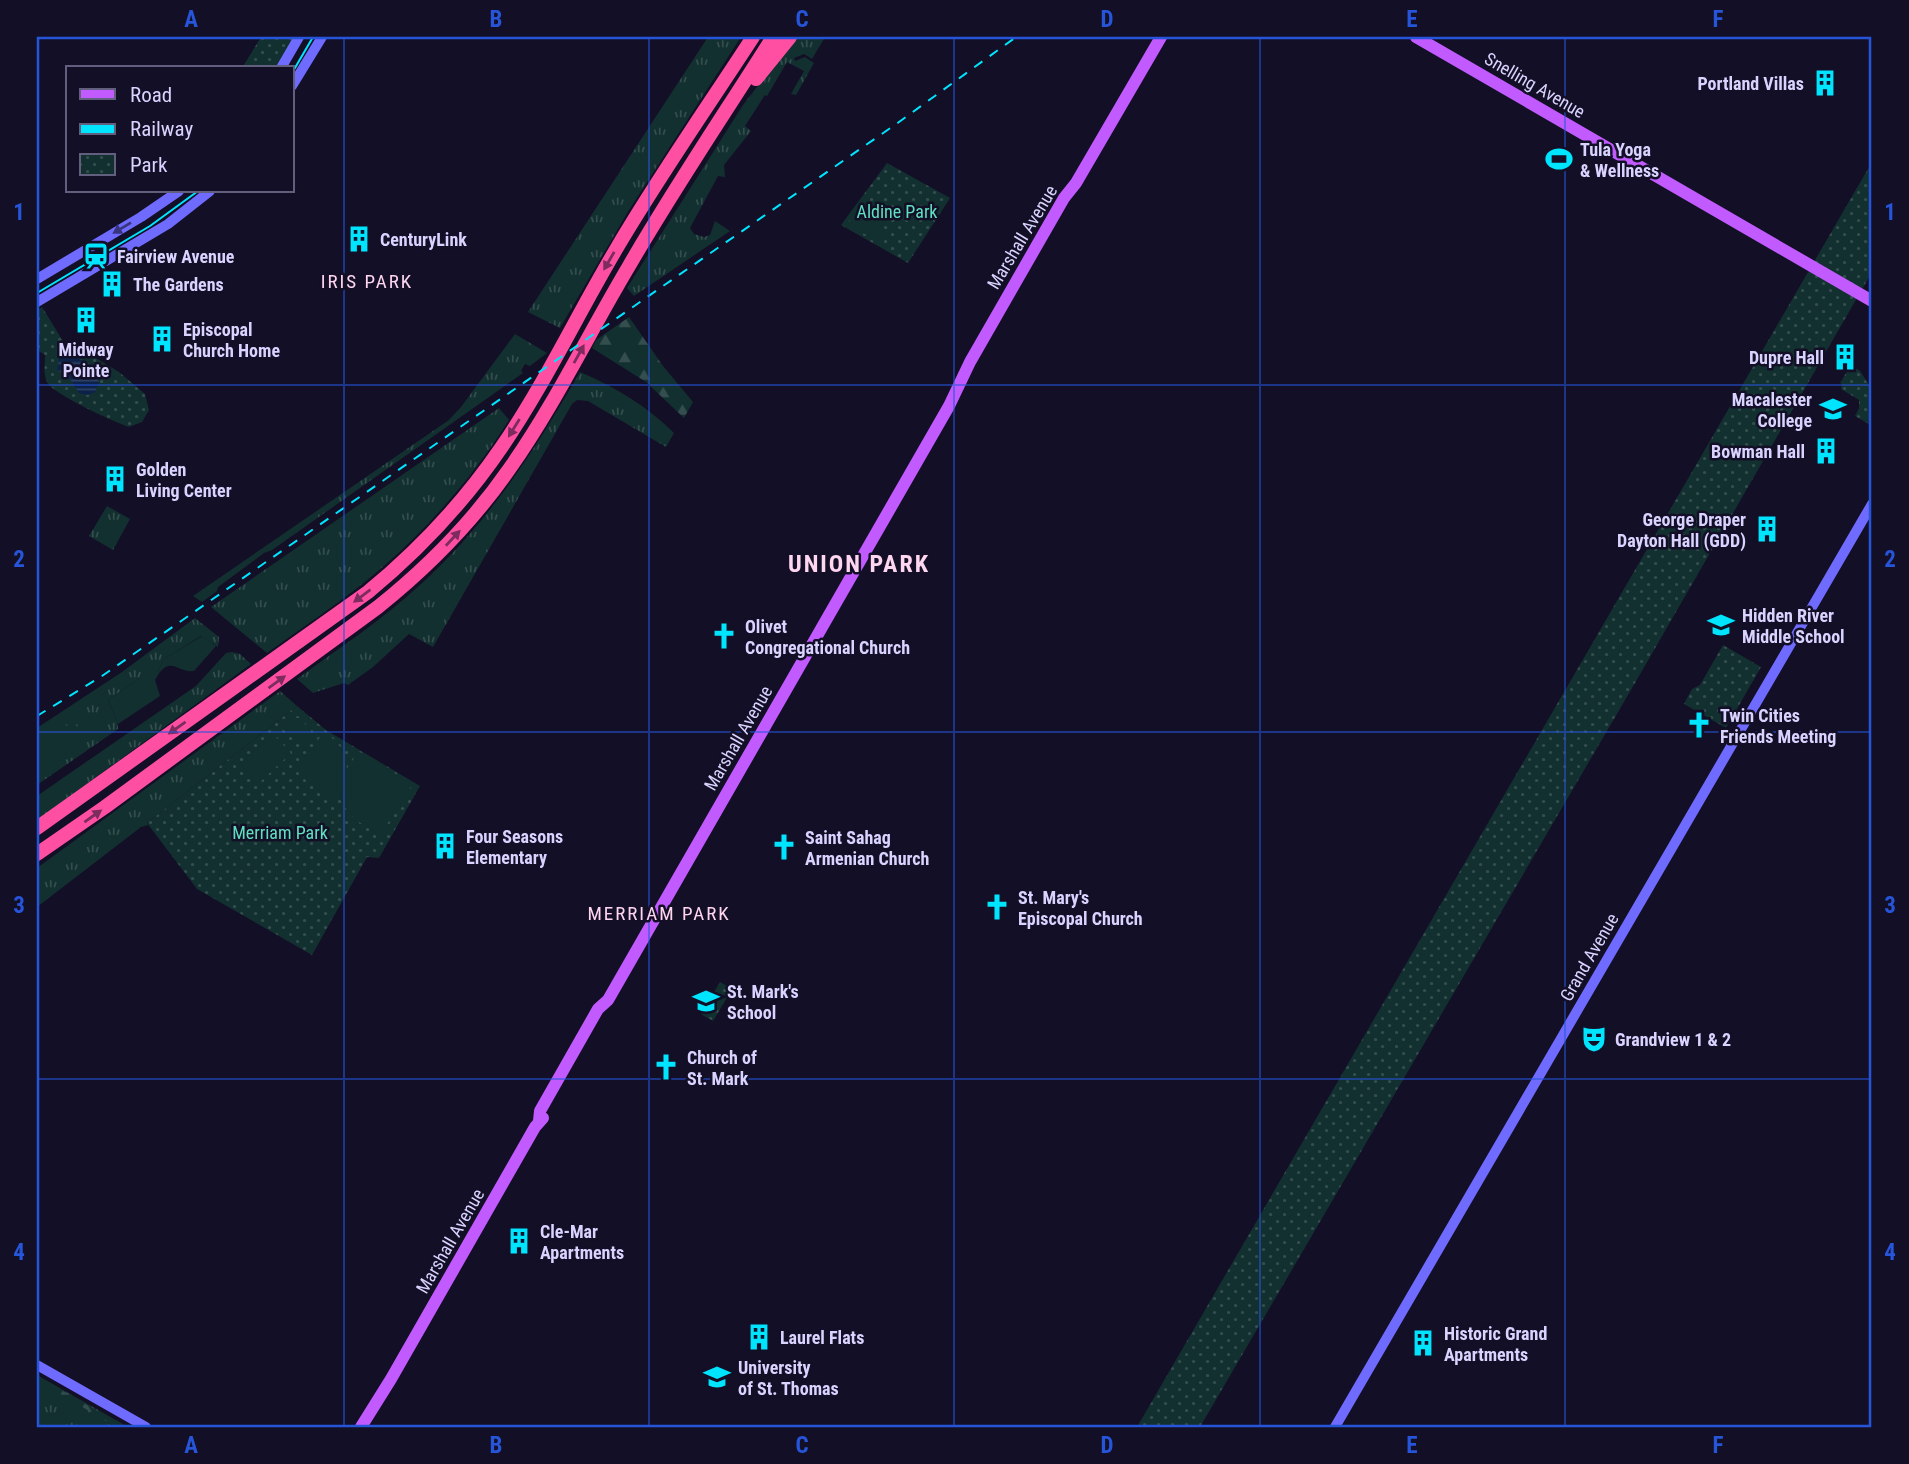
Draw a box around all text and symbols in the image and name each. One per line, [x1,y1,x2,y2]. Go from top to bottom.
text: A [184,6,198,33]
text: B [490,6,502,33]
text: C [795,6,809,33]
text: D [1101,6,1114,33]
text: E [1406,6,1418,33]
text: F [1713,6,1724,33]
street label: Snelling Avenue [1481,48,1589,122]
legend [66,66,294,192]
building icon: Portland Villas [1810,68,1840,98]
place label: Portland Villas [1697,73,1804,94]
text: Road [130,83,172,107]
text: Railway [130,117,193,141]
place label: Tula Yoga & Wellness [1580,139,1659,181]
sports icon: Tula Yoga & Wellness [1544,144,1574,174]
text: Park [130,153,168,177]
street label: Marshall Avenue [983,181,1061,293]
text: 1 [13,199,25,226]
text: 1 [1884,199,1896,226]
park label: Aldine Park [857,201,937,222]
one-way arrow [112,222,132,234]
building icon: CenturyLink [344,224,374,254]
place label: CenturyLink [380,229,467,250]
station icon: Fairview Avenue [81,241,111,271]
place label: Fairview Avenue [117,246,235,267]
one-way arrow [603,251,615,271]
building icon: The Gardens [97,269,127,299]
district label: IRIS PARK [321,270,413,293]
place label: The Gardens [133,274,224,295]
building icon: Midway Pointe [71,305,101,335]
place label: Episcopal Church Home [183,319,280,361]
building icon: Episcopal Church Home [147,324,177,354]
place label: Midway Pointe [59,339,113,381]
building icon: Dupre Hall [1830,342,1860,372]
one-way arrow [573,344,585,364]
place label: Dupre Hall [1749,347,1824,368]
place label: Macalester College [1732,389,1812,431]
school or university icon: Macalester College [1818,394,1848,424]
one-way arrow [508,419,521,438]
building icon: Bowman Hall [1811,436,1841,466]
place label: Bowman Hall [1711,441,1805,462]
place label: Golden Living Center [136,459,232,501]
building icon: Golden Living Center [100,464,130,494]
place label: George Draper Dayton Hall (GDD) [1617,509,1746,552]
building icon: George Draper Dayton Hall (GDD) [1752,514,1782,544]
one-way arrow [444,530,460,547]
text: 2 [13,546,25,573]
text: 2 [1884,546,1896,573]
district label: UNION PARK [788,550,930,578]
one-way arrow [353,588,371,602]
place label: Hidden River Middle School [1742,605,1845,647]
school or university icon: Hidden River Middle School [1706,610,1736,640]
place label: Olivet Congregational Church [745,616,910,658]
church icon: Olivet Congregational Church [709,621,739,651]
one-way arrow [268,675,286,689]
street label: Marshall Avenue [700,682,776,794]
place label: Twin Cities Friends Meeting [1720,705,1836,747]
church icon: Twin Cities Friends Meeting [1684,710,1714,740]
one-way arrow [168,721,186,735]
one-way arrow [84,809,102,823]
park label: Merriam Park [232,822,328,843]
place label: Four Seasons Elementary [466,826,563,868]
place label: Saint Sahag Armenian Church [805,827,929,869]
building icon: Four Seasons Elementary [430,831,460,861]
church icon: Saint Sahag Armenian Church [769,832,799,862]
place label: St. Mary's Episcopal Church [1018,887,1143,929]
text: 3 [13,892,25,919]
church icon: St. Mary's Episcopal Church [982,892,1012,922]
text: 3 [1884,892,1896,919]
district label: MERRIAM PARK [587,902,731,925]
street label: Grand Avenue [1555,909,1623,1005]
place label: St. Mark's School [727,981,799,1023]
school or university icon: St. Mark's School [691,986,721,1016]
theatre icon: Grandview 1 & 2 [1579,1024,1609,1054]
place label: Grandview 1 & 2 [1615,1029,1731,1050]
place label: Church of St. Mark [687,1047,757,1089]
church icon: Church of St. Mark [651,1052,681,1082]
street label: Marshall Avenue [412,1185,488,1297]
place label: Cle-Mar Apartments [540,1221,624,1263]
building icon: Cle-Mar Apartments [504,1226,534,1256]
text: 4 [13,1239,25,1266]
text: 4 [1884,1239,1896,1266]
building icon: Laurel Flats [744,1322,774,1352]
place label: Historic Grand Apartments [1444,1323,1547,1365]
place label: Laurel Flats [780,1327,864,1348]
building icon: Historic Grand Apartments [1408,1328,1438,1358]
place label: University of St. Thomas [738,1357,839,1399]
school or university icon: University of St. Thomas [702,1362,732,1392]
text: A [184,1432,198,1459]
text: B [490,1432,502,1459]
text: C [795,1432,809,1459]
text: D [1101,1432,1114,1459]
text: E [1406,1432,1418,1459]
text: F [1713,1432,1724,1459]

